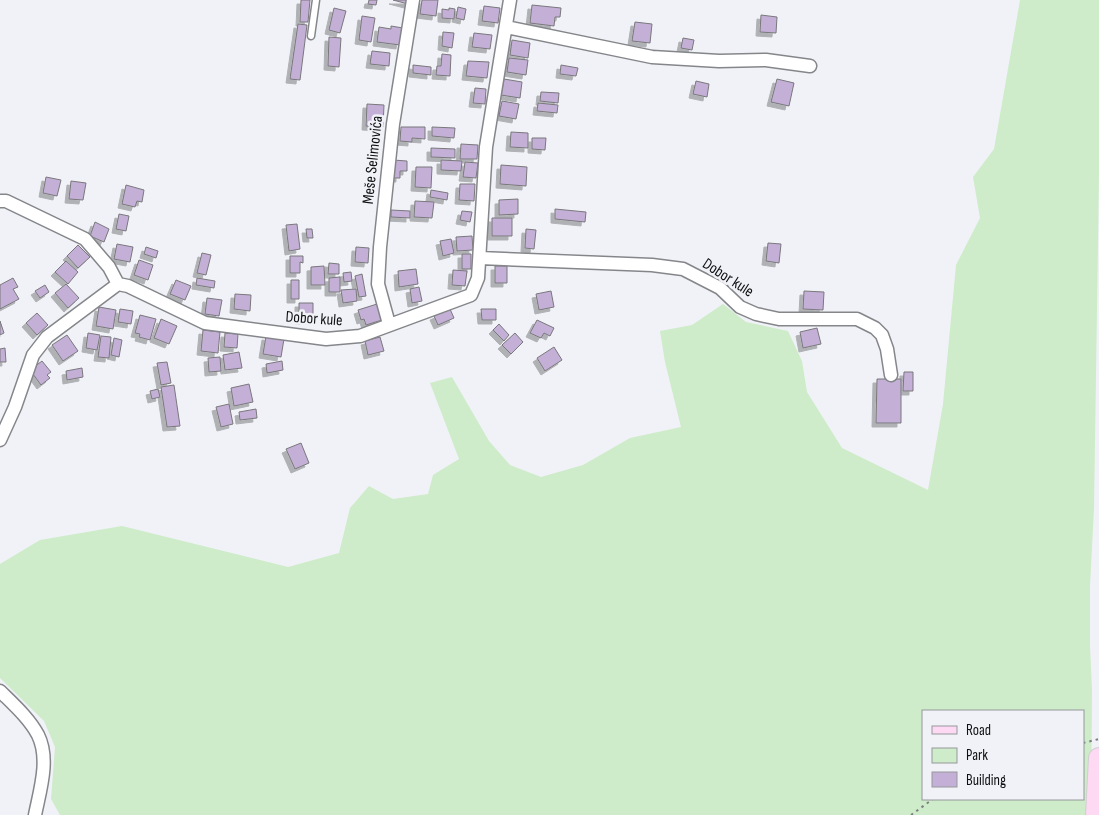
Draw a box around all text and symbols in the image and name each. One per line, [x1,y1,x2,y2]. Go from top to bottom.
street label: Meše Selimovića [359,115,387,205]
street label: Dobor kule [699,254,757,302]
street label: Dobor kule [285,308,343,330]
legend [922,710,1084,800]
text: Road [966,721,991,740]
text: Park [966,746,988,765]
text: Building [966,771,1006,790]

